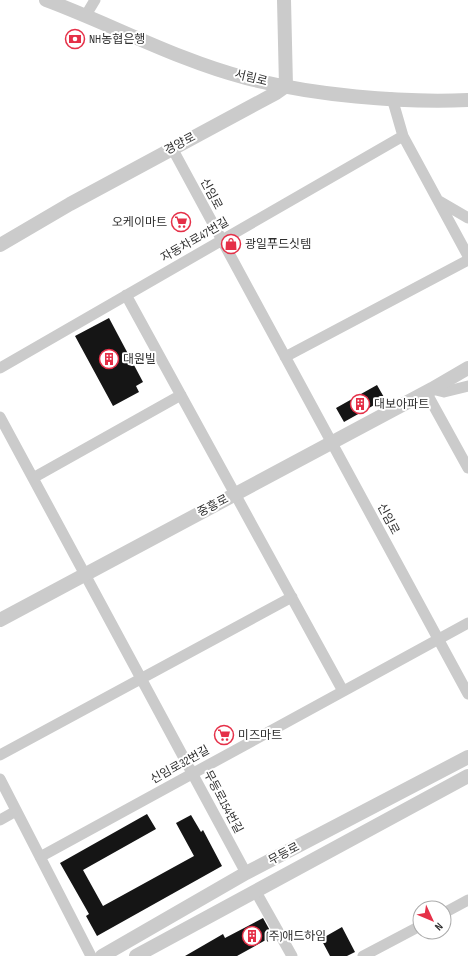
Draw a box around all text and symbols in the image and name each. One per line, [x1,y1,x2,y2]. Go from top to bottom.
bank icon: NH농협은행 [64,28,86,50]
place label: NH농협은행 [89,32,145,47]
street label: 서림로 [233,67,269,89]
street label: 경양로 [162,130,198,158]
street label: 신임로 [197,176,225,212]
supermarket icon: 오케이마트 [170,211,192,233]
place label: 오케이마트 [112,215,167,230]
street label: 자동차로47번길 [158,215,232,265]
shop icon: 광일푸드싯템 [220,233,242,255]
place label: 광일푸드싯템 [245,237,311,252]
building icon: 대원빌 [98,348,120,370]
place label: 대원빌 [123,352,156,367]
building icon: 대보아파트 [349,393,371,415]
place label: 대보아파트 [374,397,429,412]
street label: 중흥로 [195,492,231,520]
street label: 신임로 [374,501,402,537]
supermarket icon: 미즈마트 [213,724,235,746]
place label: 미즈마트 [238,728,282,743]
street label: 신임로32번길 [148,743,212,787]
street label: 무등로154번길 [200,768,246,836]
street label: 무등로 [266,840,302,868]
north arrow [412,900,452,940]
text: N [432,920,446,933]
building icon: (주)애드하임 [241,925,263,947]
place label: (주)애드하임 [266,929,326,944]

